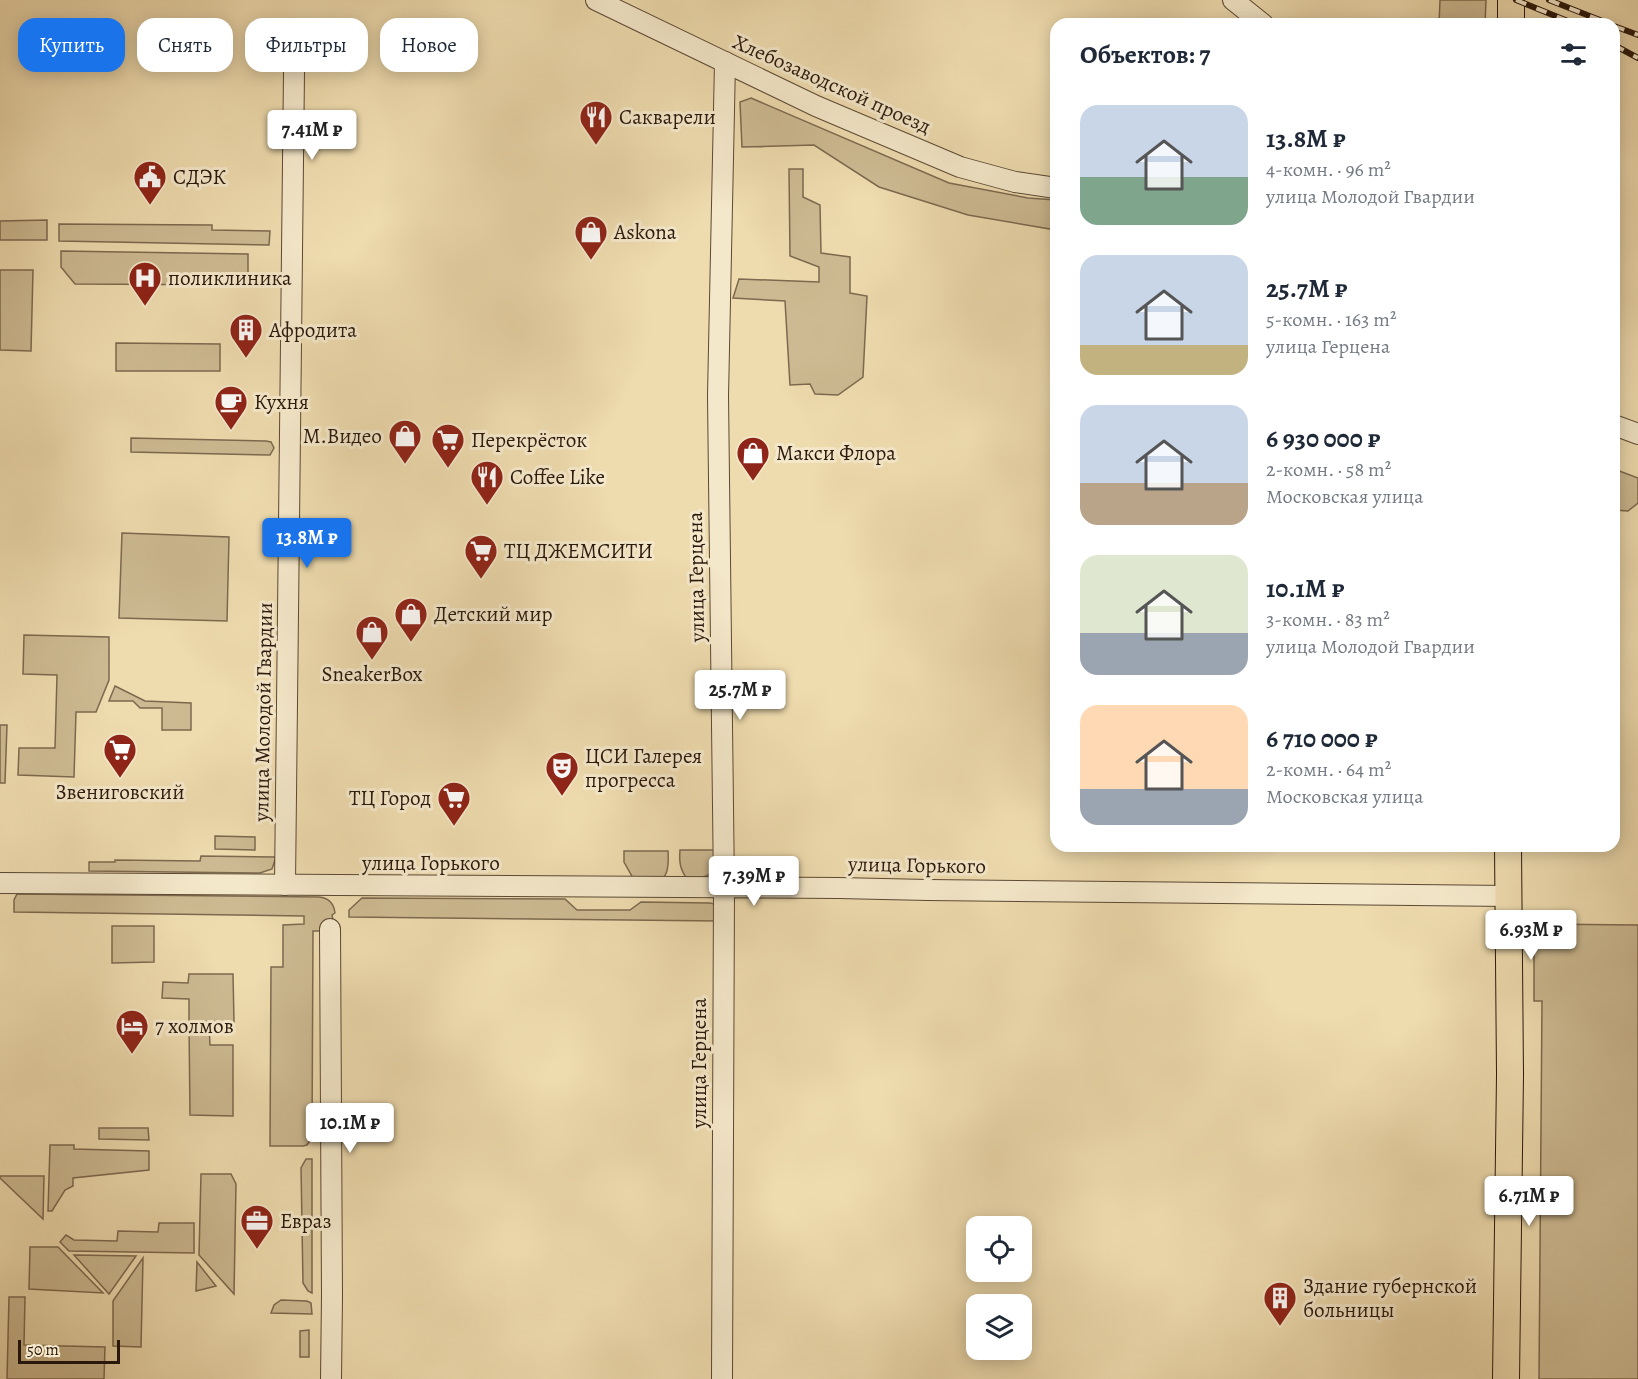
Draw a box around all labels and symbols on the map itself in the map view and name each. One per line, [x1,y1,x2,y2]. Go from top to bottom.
street label: Хлебозаводской проезд [728,28,936,140]
restaurant icon: Сакварели [578,99,614,146]
place label: Сакварели [619,103,716,131]
pin: 7.41M ₽ [257,110,367,161]
public building icon: СДЭК [132,159,168,206]
place label: СДЭК [173,163,227,191]
shop icon: Askona [573,214,609,261]
place label: Askona [613,218,677,246]
hospital icon: поликлиника [127,260,163,307]
place label: поликлиника [168,264,292,292]
building icon: Афродита [228,312,264,359]
place label: Афродита [268,316,357,344]
cafe icon: Кухня [213,384,249,431]
place label: Кухня [254,388,309,416]
shop icon: М.Видео [387,418,423,465]
place label: М.Видео [303,422,382,450]
supermarket icon: Перекрёсток [430,422,466,469]
place label: Перекрёсток [471,426,587,454]
shop icon: Макси Флора [735,435,771,482]
place label: Макси Флора [776,439,896,467]
restaurant icon: Coffee Like [469,459,505,506]
place label: Coffee Like [510,463,605,491]
street label: улица Герцена [681,511,711,643]
pin: 13.8M ₽ [252,518,362,569]
supermarket icon: ТЦ ДЖЕМСИТИ [463,533,499,580]
place label: ТЦ ДЖЕМСИТИ [504,537,653,565]
shop icon: Детский мир [393,596,429,643]
place label: Детский мир [434,600,553,628]
street label: улица Молодой Гвардии [247,602,279,823]
shop icon: SneakerBox [354,614,390,661]
place label: SneakerBox [322,660,422,688]
pin: 25.7M ₽ [685,670,795,721]
supermarket icon: Звениговский [102,732,138,779]
place label: ЦСИ Галерея прогресса [585,742,702,794]
theatre icon: ЦСИ Галерея прогресса [544,750,580,797]
place label: Звениговский [56,778,184,806]
supermarket icon: ТЦ Город [436,780,472,827]
place label: ТЦ Город [349,784,431,812]
street label: улица Горького [361,849,500,877]
street label: улица Горького [847,850,986,880]
pin: 7.39M ₽ [699,856,809,907]
pin: 6.93M ₽ [1476,910,1586,961]
street label: улица Герцена [685,997,713,1129]
hotel icon: 7 холмов [114,1008,150,1055]
place label: 7 холмов [155,1012,234,1040]
pin: 10.1M ₽ [295,1103,405,1154]
pin: 6.71M ₽ [1474,1176,1584,1227]
office icon: Евраз [239,1203,275,1250]
place label: Евраз [280,1207,332,1235]
place label: Здание губернской больницы [1303,1272,1477,1324]
building icon: Здание губернской больницы [1262,1280,1298,1327]
scale bar [18,1337,120,1364]

